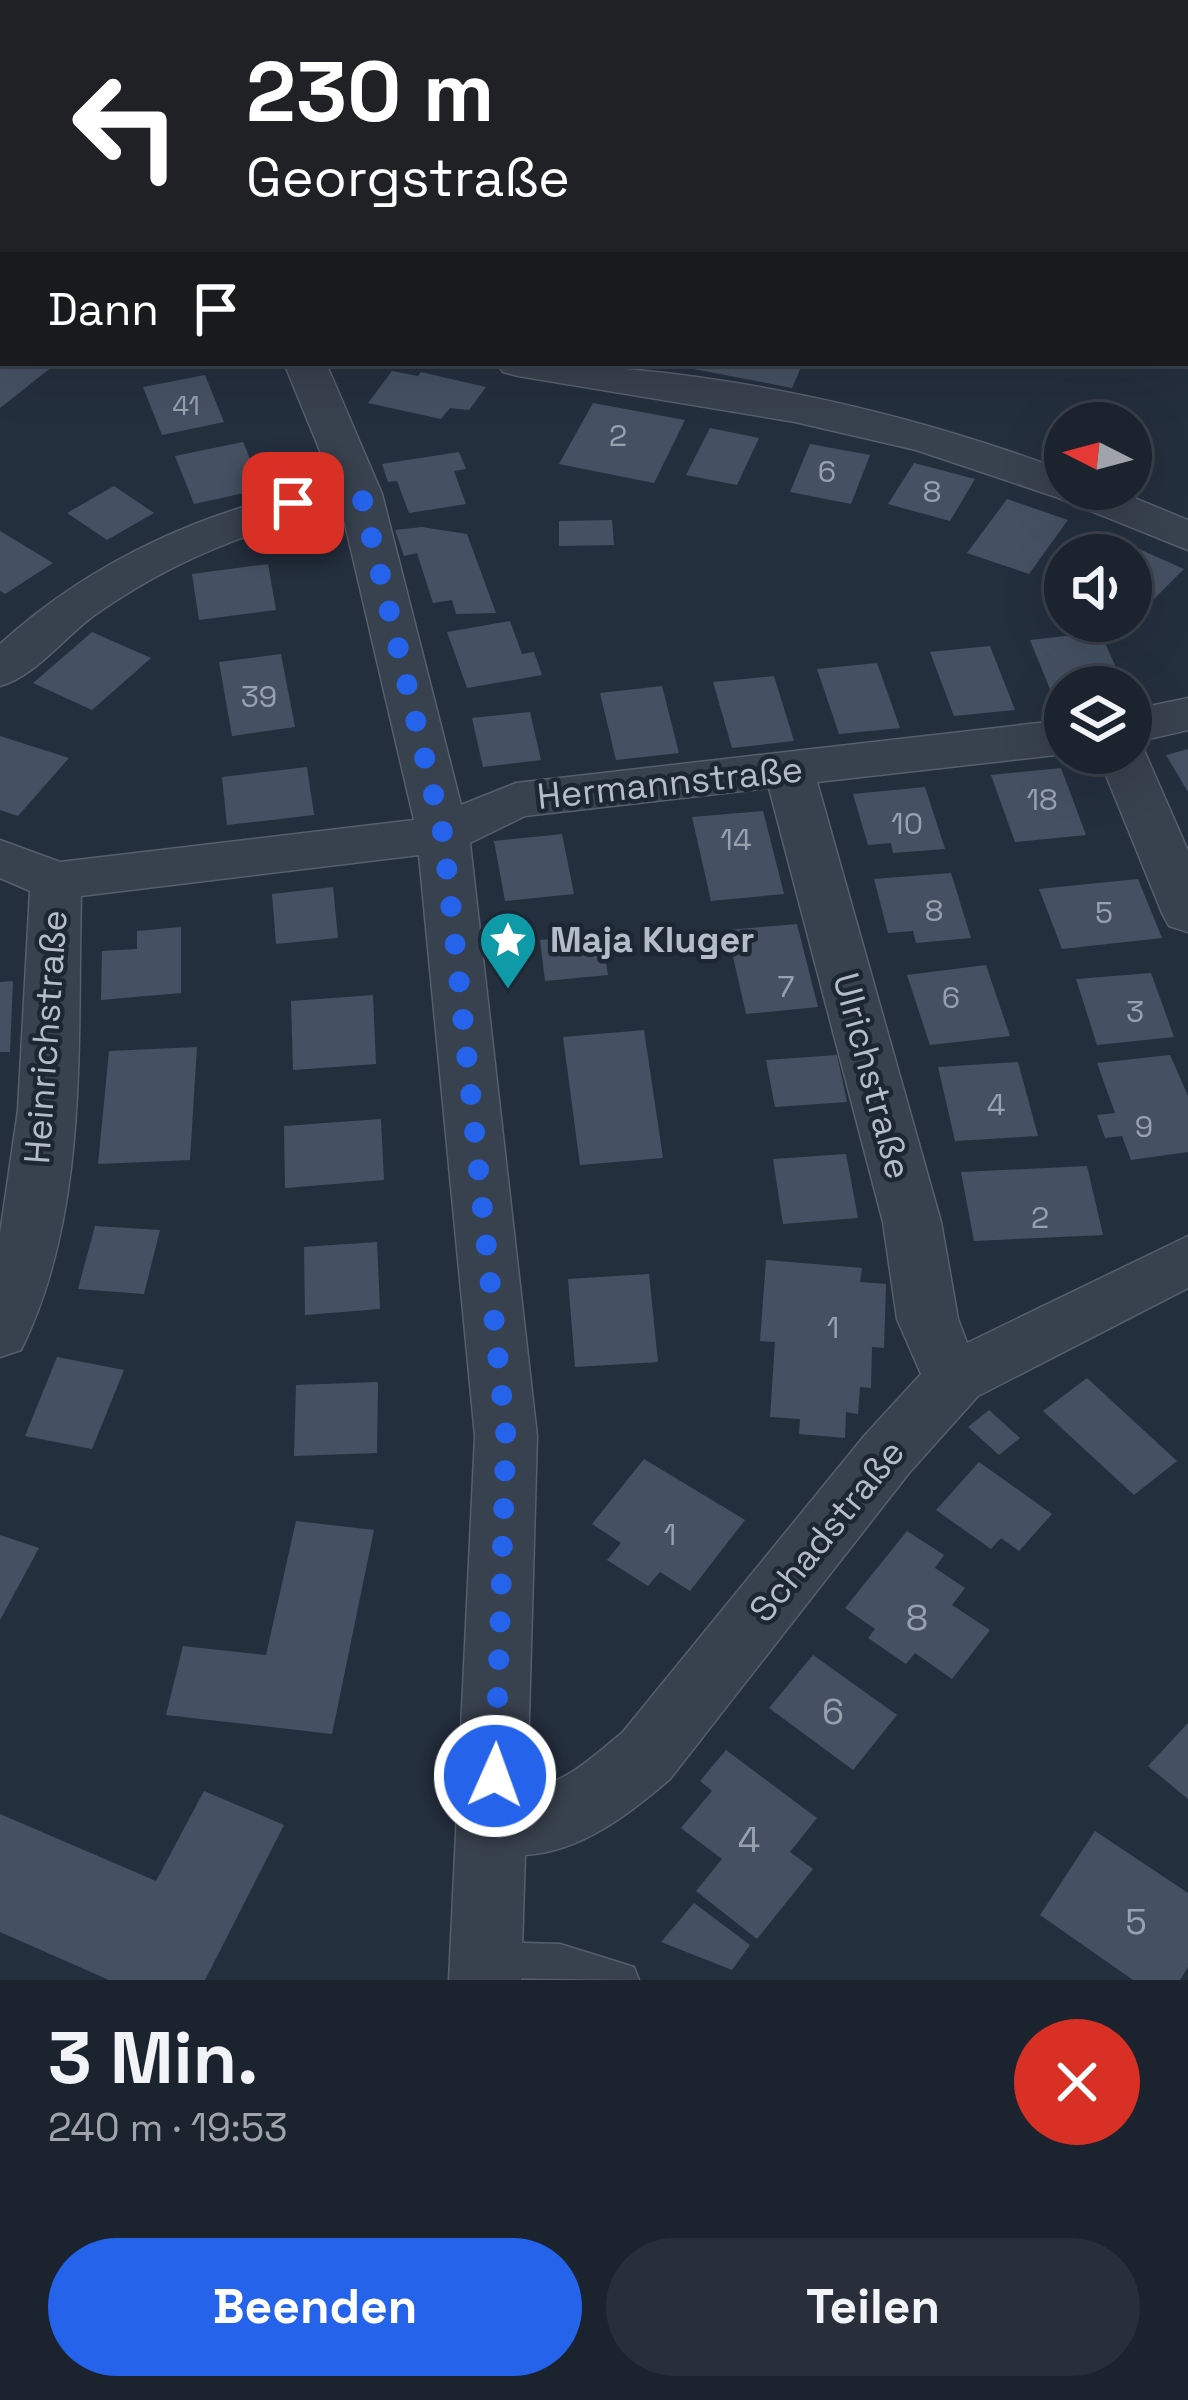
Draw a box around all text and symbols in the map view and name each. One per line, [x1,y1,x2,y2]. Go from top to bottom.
text: 230 m [246,38,494,146]
icon: left [48,48,204,204]
text: Georgstraße [246,143,570,212]
icon: arrive [183,276,249,342]
text: Dann [48,281,159,338]
house number: 41 [172,388,200,423]
north arrow [1044,402,1152,510]
map controls [1044,402,1152,774]
house number: 2 [609,416,627,455]
pin [242,452,344,554]
house number: 6 [818,452,836,491]
icon: arrive [260,470,326,536]
house number: 8 [923,472,941,511]
button: sound [1044,534,1152,642]
button: layers [1044,666,1152,774]
house number: 39 [241,677,277,716]
street label: Hermannstraße [535,746,805,820]
house number: 18 [1026,780,1058,819]
house number: 10 [891,804,923,843]
house number: 14 [720,820,752,859]
house number: 8 [925,891,943,930]
house number: 5 [1095,893,1113,932]
street label: Heinrichstraße [14,908,78,1166]
place icon: Maja Kluger [477,909,539,991]
place label: Maja Kluger [550,917,754,963]
house number: 7 [778,967,794,1006]
street label: Ulrichstraße [822,968,922,1184]
house number: 6 [942,978,960,1017]
house number: 3 [1126,992,1144,1031]
house number: 4 [987,1085,1005,1124]
house number: 9 [1135,1107,1153,1146]
house number: 2 [1031,1198,1049,1237]
house number: 1 [827,1308,839,1347]
street label: Schadstraße [739,1430,915,1632]
house number: 1 [664,1515,676,1554]
house number: 8 [906,1595,928,1641]
house number: 6 [822,1689,844,1735]
position arrow [432,1713,558,1839]
house number: 4 [738,1817,760,1863]
house number: 5 [1125,1899,1147,1945]
text: 3 Min. [48,2012,259,2104]
button: close [1014,2019,1140,2145]
text: 240 m · 19:53 [48,2103,288,2152]
button: Beenden [48,2238,582,2376]
button: Teilen [606,2238,1140,2376]

